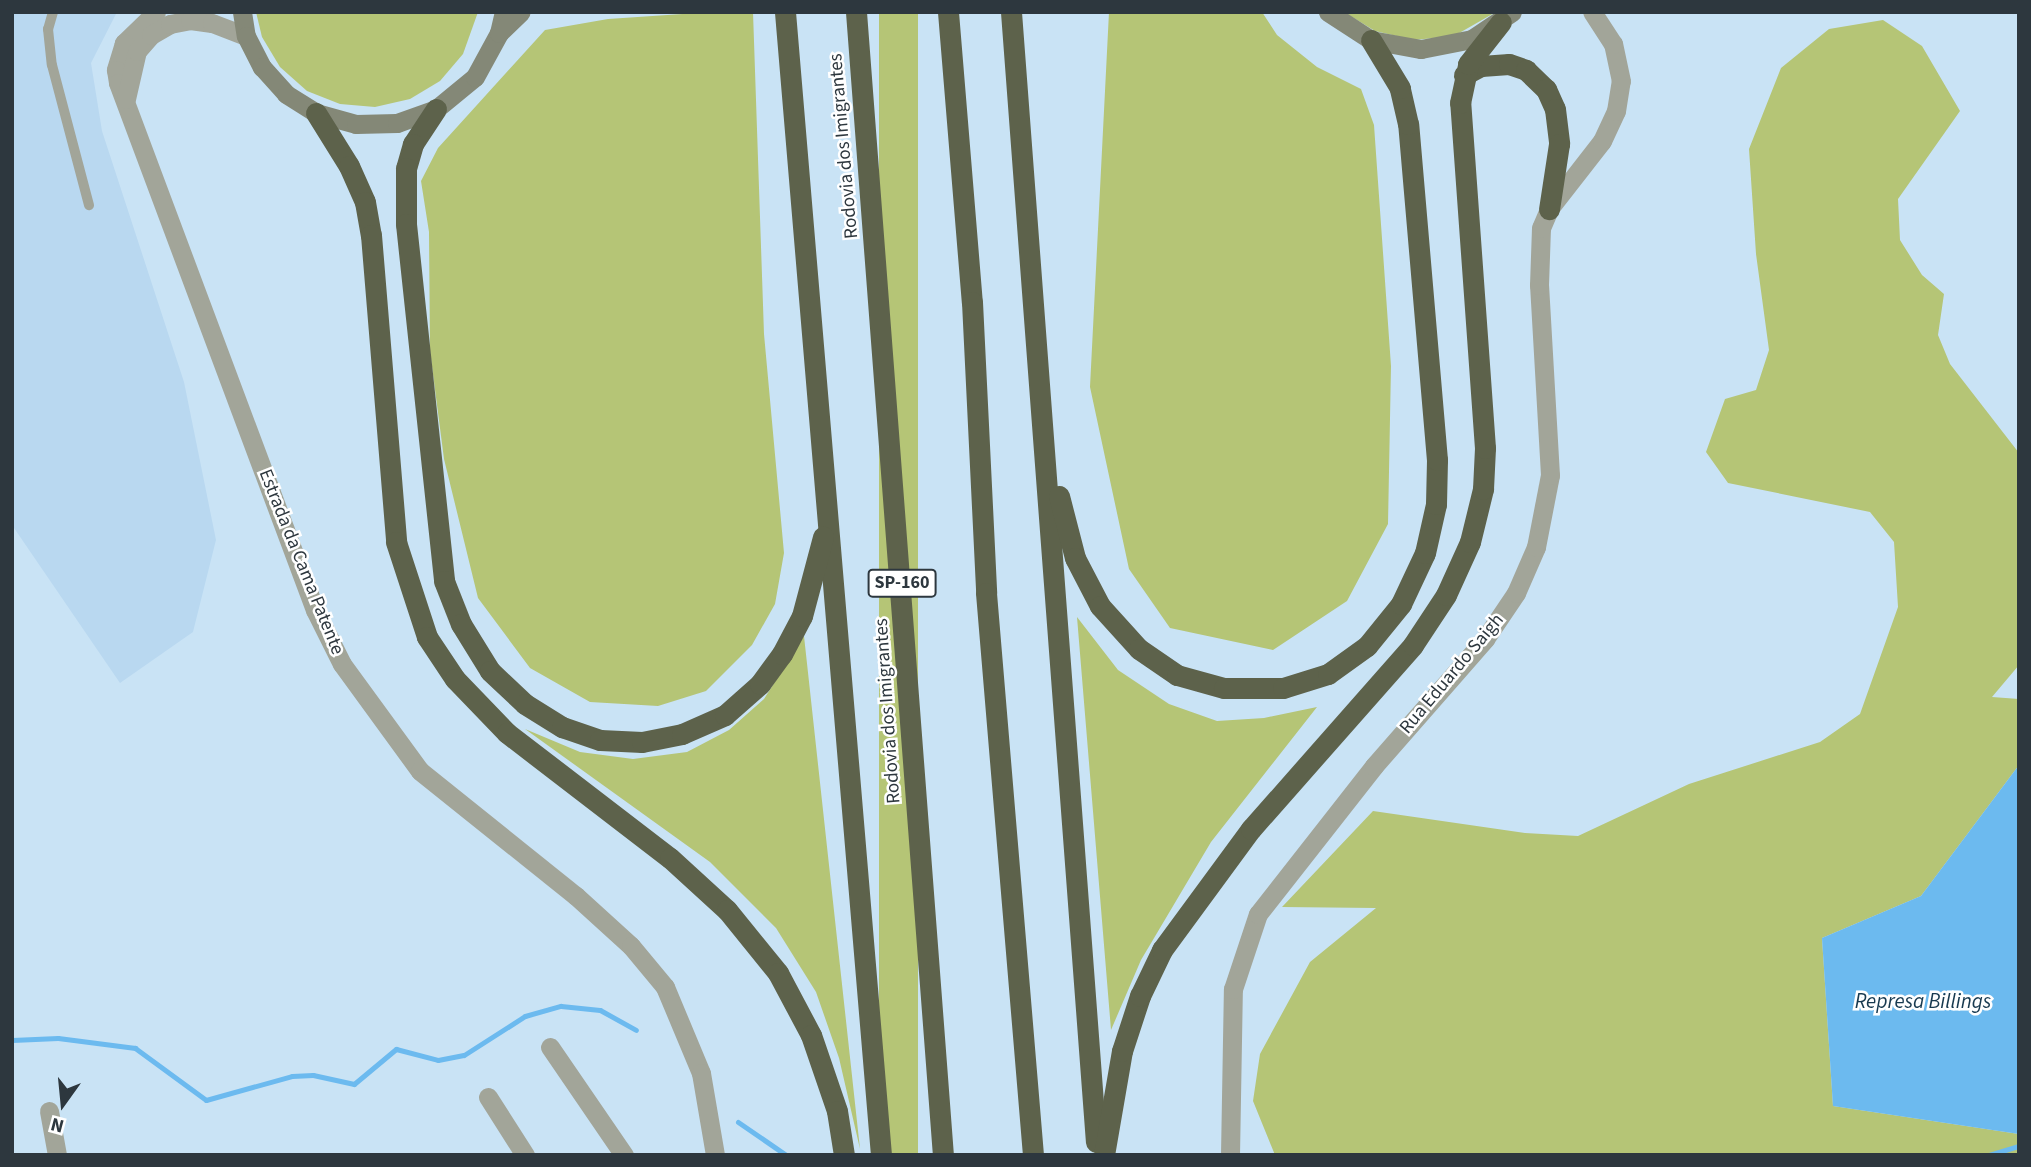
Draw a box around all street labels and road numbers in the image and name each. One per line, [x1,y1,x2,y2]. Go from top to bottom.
street label: Rodovia dos Imigrantes [825,52,863,240]
street label: Estrada da Cama Patente [253,466,349,658]
road number: SP-160 [867,568,937,598]
street label: Rua Eduardo Saigh [1395,609,1509,739]
street label: Rodovia dos Imigrantes [870,618,906,804]

